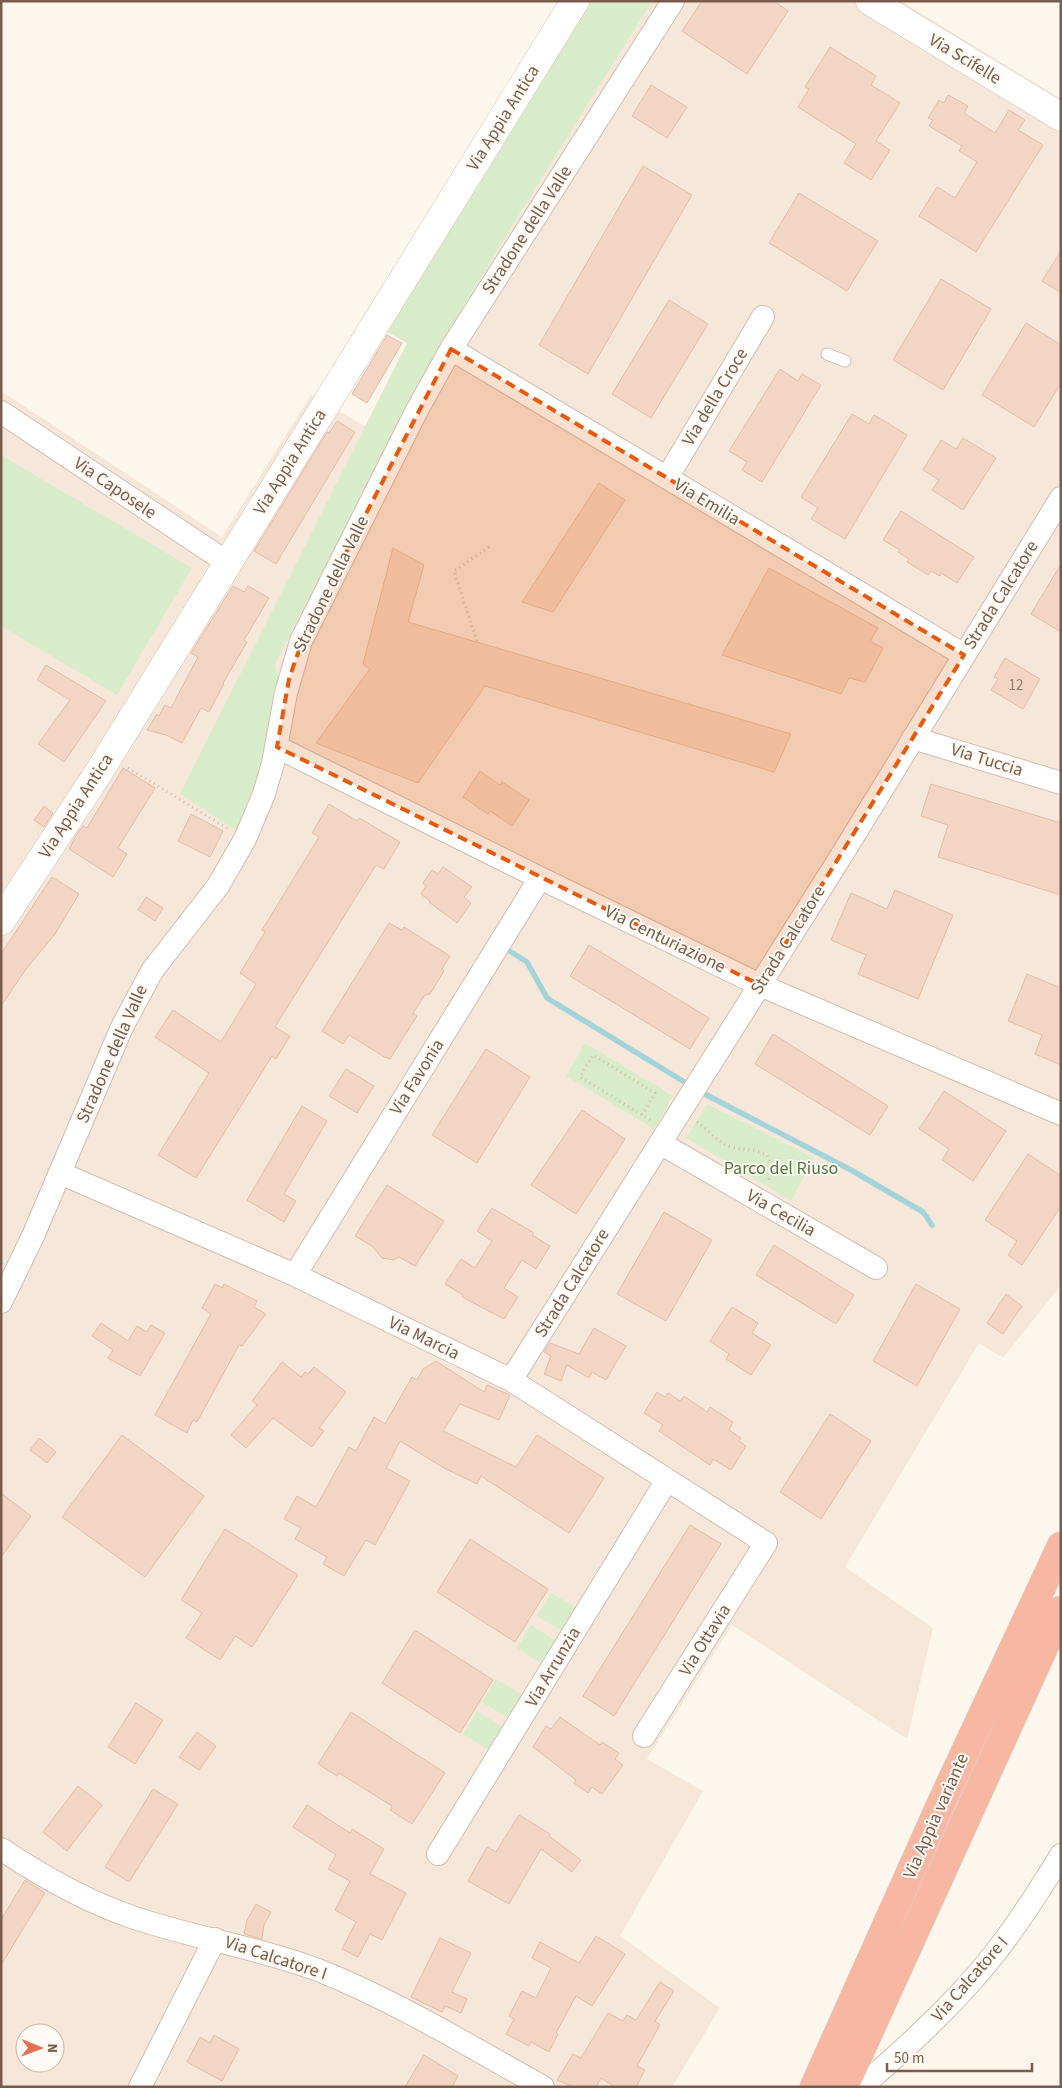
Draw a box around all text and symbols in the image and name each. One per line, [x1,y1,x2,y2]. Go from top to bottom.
street label: Via Scifelle [924,27,1006,91]
street label: Via Appia Antica [460,60,546,176]
street label: Stradone della Valle [476,161,578,299]
street label: Via della Croce [676,343,754,451]
street label: Via Appia Antica [247,404,333,520]
street label: Via Caposele [68,451,162,525]
street label: Via Emilia [669,472,745,532]
street label: Stradone della Valle [287,511,375,656]
street label: Strada Calcatore [957,536,1045,654]
house number: 12 [1009,675,1023,696]
street label: Via Tuccia [948,737,1026,783]
street label: Via Appia Antica [33,749,119,863]
street label: Strada Calcatore [744,881,832,999]
street label: Via Centuriazione [600,899,730,979]
street label: Stradone della Valle [70,981,154,1127]
street label: Via Favonia [384,1034,450,1120]
park label: Parco del Riuso [724,1156,838,1181]
street label: Via Cecilia [742,1183,820,1243]
street label: Strada Calcatore [528,1224,616,1342]
street label: Via Marcia [384,1310,464,1366]
street label: Via Ottavia [673,1599,737,1681]
street label: Via Arrunzia [519,1622,587,1712]
street label: Via Appia variante [897,1749,975,1883]
street label: Via Calcatore I [222,1930,330,1986]
street label: Via Calcatore I [926,1931,1014,2027]
north arrow [15,2023,65,2073]
scale bar [887,2040,1032,2072]
text: N [42,2043,62,2053]
text: 50 m [894,2048,924,2069]

